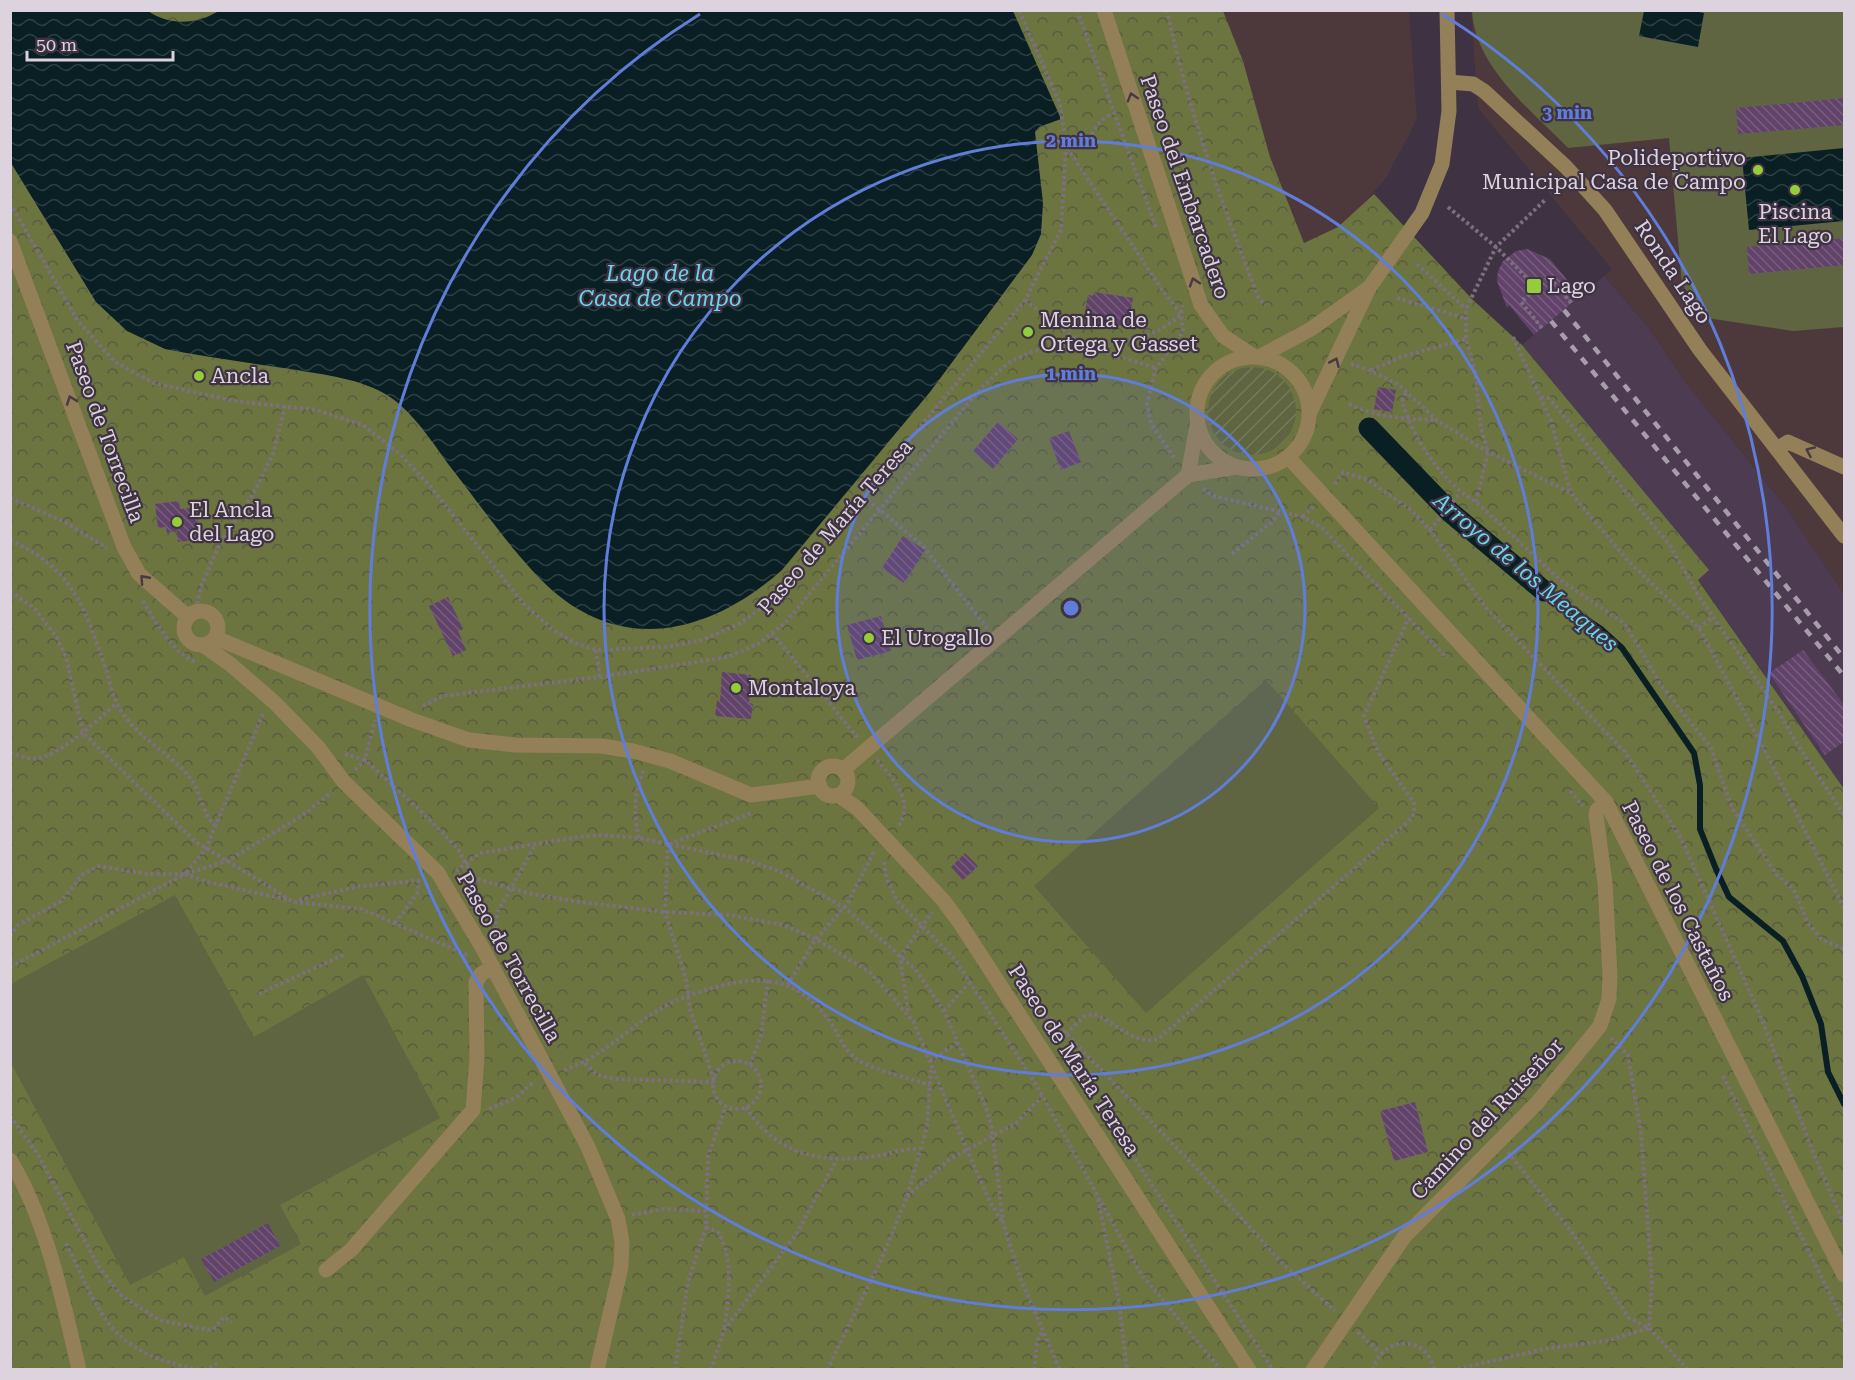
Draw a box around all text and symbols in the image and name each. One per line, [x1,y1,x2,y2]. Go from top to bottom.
scale bar [27,24,172,62]
text: 50 m [36,34,77,55]
street label: Paseo del Embarcadero [1135,72,1235,302]
one-way arrow [1127,92,1139,103]
text: 3 min [1542,102,1592,123]
text: 2 min [1046,130,1096,151]
place label: Polideportivo Municipal Casa de Campo [1482,146,1746,194]
marker: Polideportivo Municipal Casa de Campo [1751,163,1765,177]
marker: Piscina El Lago [1788,183,1802,197]
place label: Piscina El Lago [1758,200,1832,248]
street label: Ronda Lago [1630,216,1716,328]
water label: Lago de la Casa de Campo [579,261,742,311]
place label: Lago [1547,274,1596,298]
one-way arrow [1188,277,1201,288]
marker: Lago [1525,277,1543,295]
place label: Menina de Ortega y Gasset [1040,308,1198,356]
marker: Menina de Ortega y Gasset [1021,325,1035,339]
street label: Paseo de Torrecilla [61,338,149,527]
one-way arrow [1328,357,1340,368]
text: 1 min [1046,363,1096,384]
place label: Ancla [211,364,269,388]
marker: Ancla [192,369,206,383]
one-way arrow [65,395,78,405]
street label: Paseo de María Teresa [753,435,918,619]
one-way arrow [1806,447,1817,459]
water label: Arroyo de los Meaques [1427,486,1623,656]
place label: El Ancla del Lago [189,498,274,546]
marker: El Ancla del Lago [170,515,184,529]
one-way arrow [140,575,151,586]
centre of rings [1061,598,1081,618]
place label: El Urogallo [881,626,993,650]
marker: El Urogallo [862,631,876,645]
place label: Montaloya [748,676,856,700]
marker: Montaloya [729,681,743,695]
street label: Paseo de los Castaños [1617,797,1739,1005]
street label: Paseo de Torrecilla [452,867,566,1047]
street label: Paseo de María Teresa [1003,960,1145,1161]
street label: Camino del Ruiseñor [1406,1033,1568,1204]

